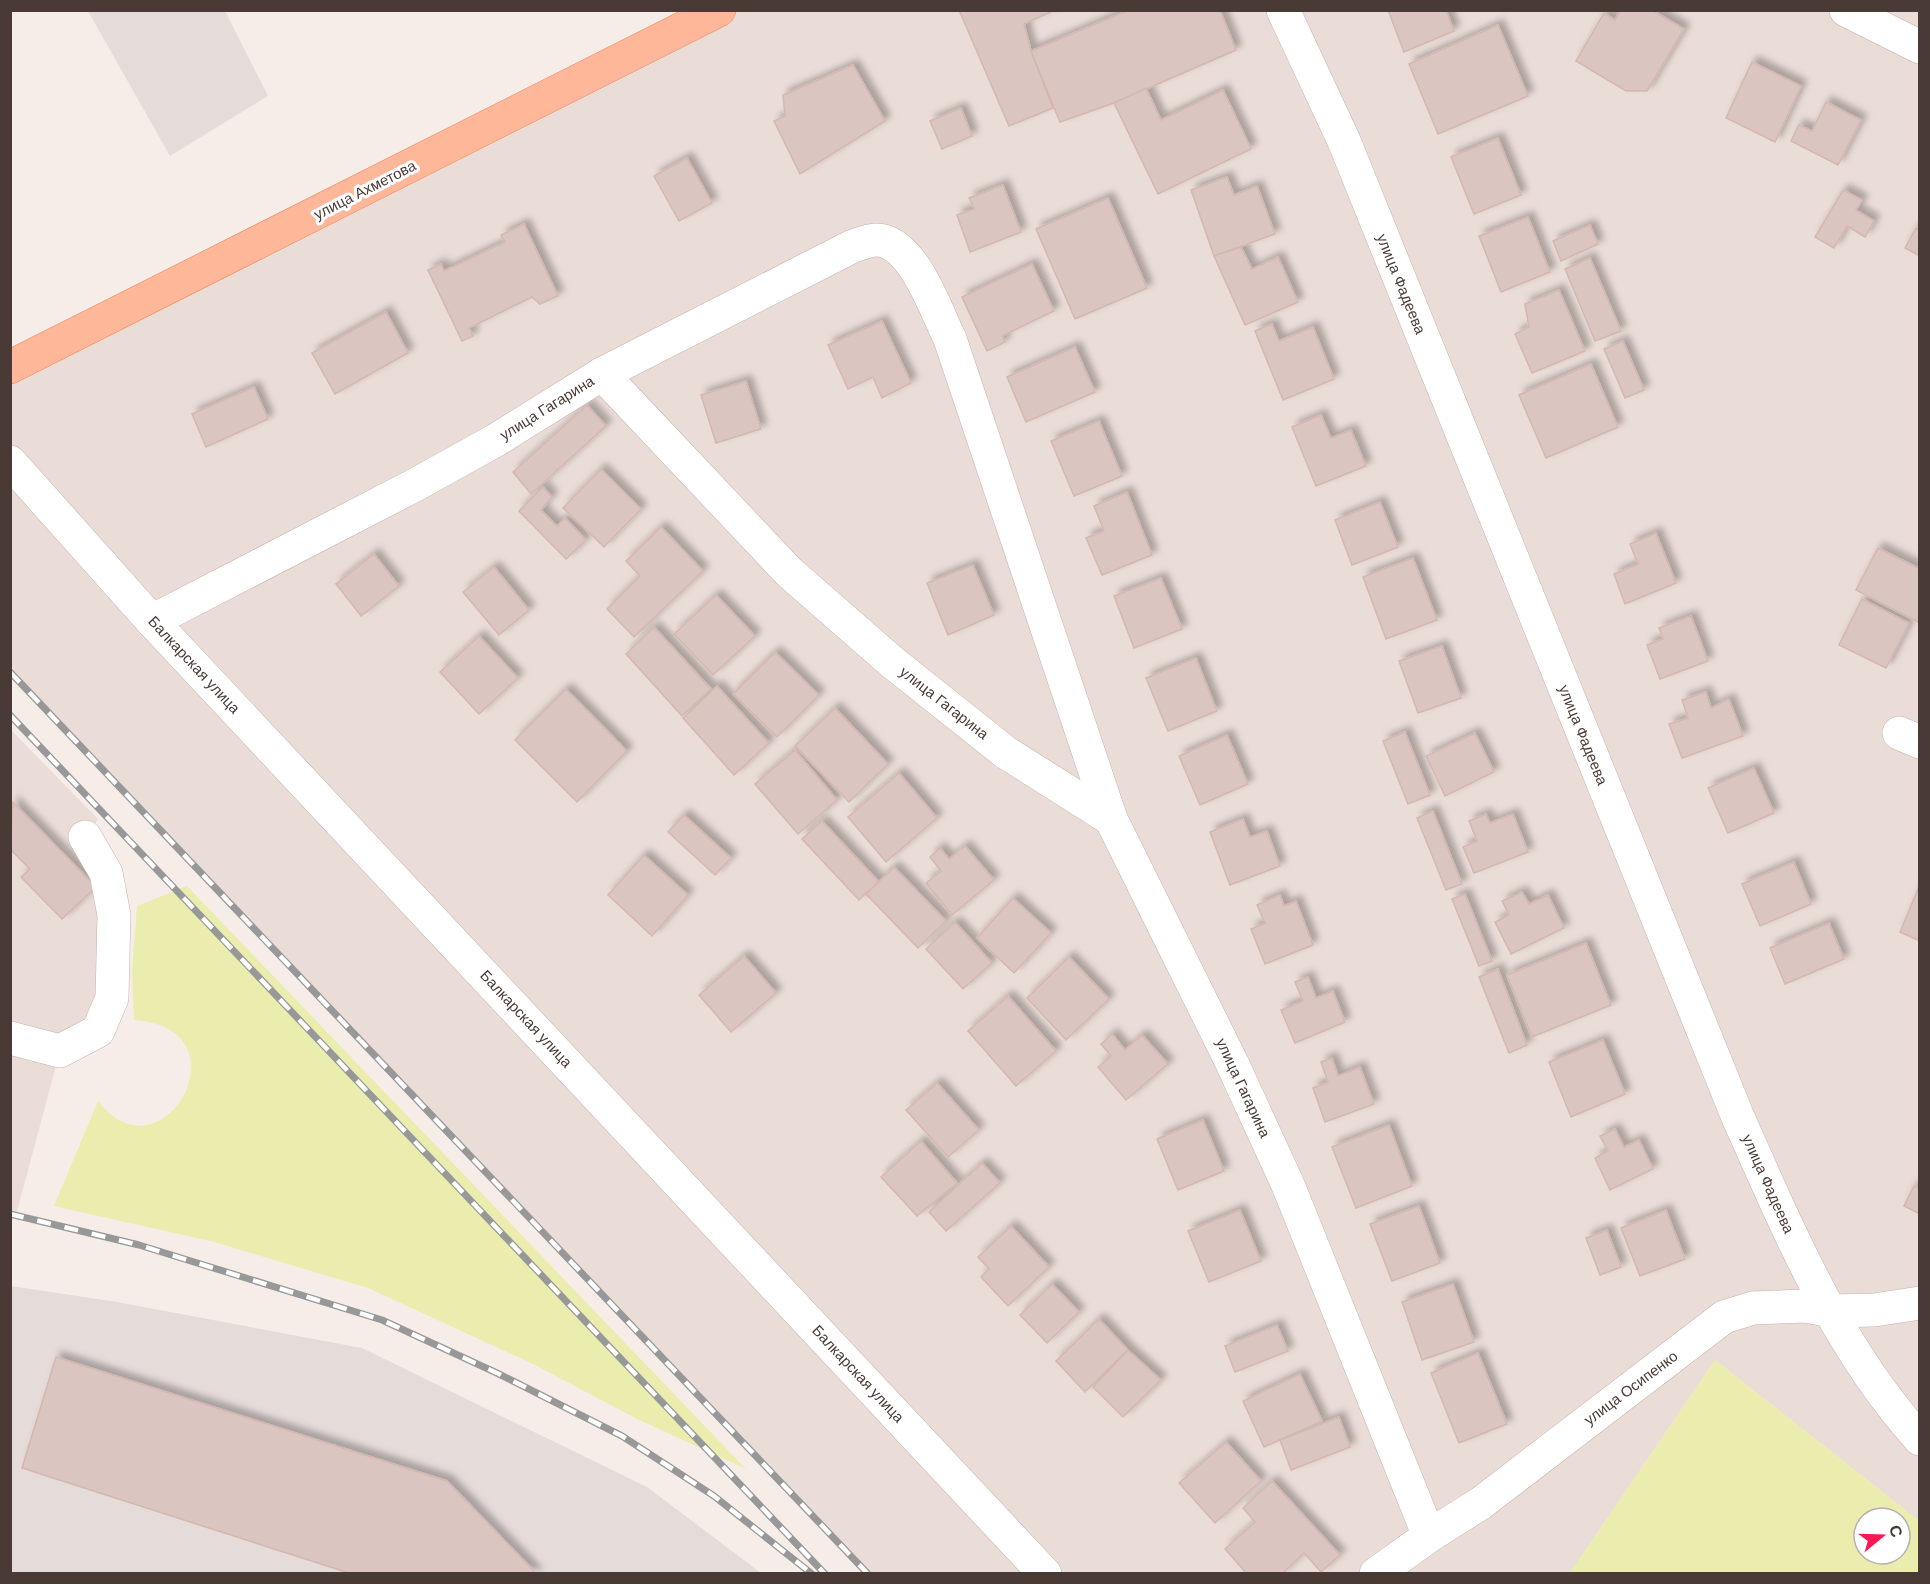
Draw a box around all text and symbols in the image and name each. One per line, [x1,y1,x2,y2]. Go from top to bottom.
street label: улица Ахметова [311,155,420,224]
street label: улица Фадеева [1372,231,1430,338]
street label: улица Гагарина [496,371,599,445]
street label: Балкарская улица [144,612,245,719]
street label: улица Гагарина [895,662,993,744]
street label: улица Фадеева [1554,682,1612,789]
street label: Балкарская улица [476,966,577,1073]
street label: улица Гагарина [1211,1035,1275,1142]
street label: улица Фадеева [1737,1131,1799,1237]
street label: Балкарская улица [808,1321,909,1428]
street label: улица Осипенко [1580,1346,1682,1430]
north arrow [1852,1506,1912,1566]
text: С [1884,1522,1908,1541]

